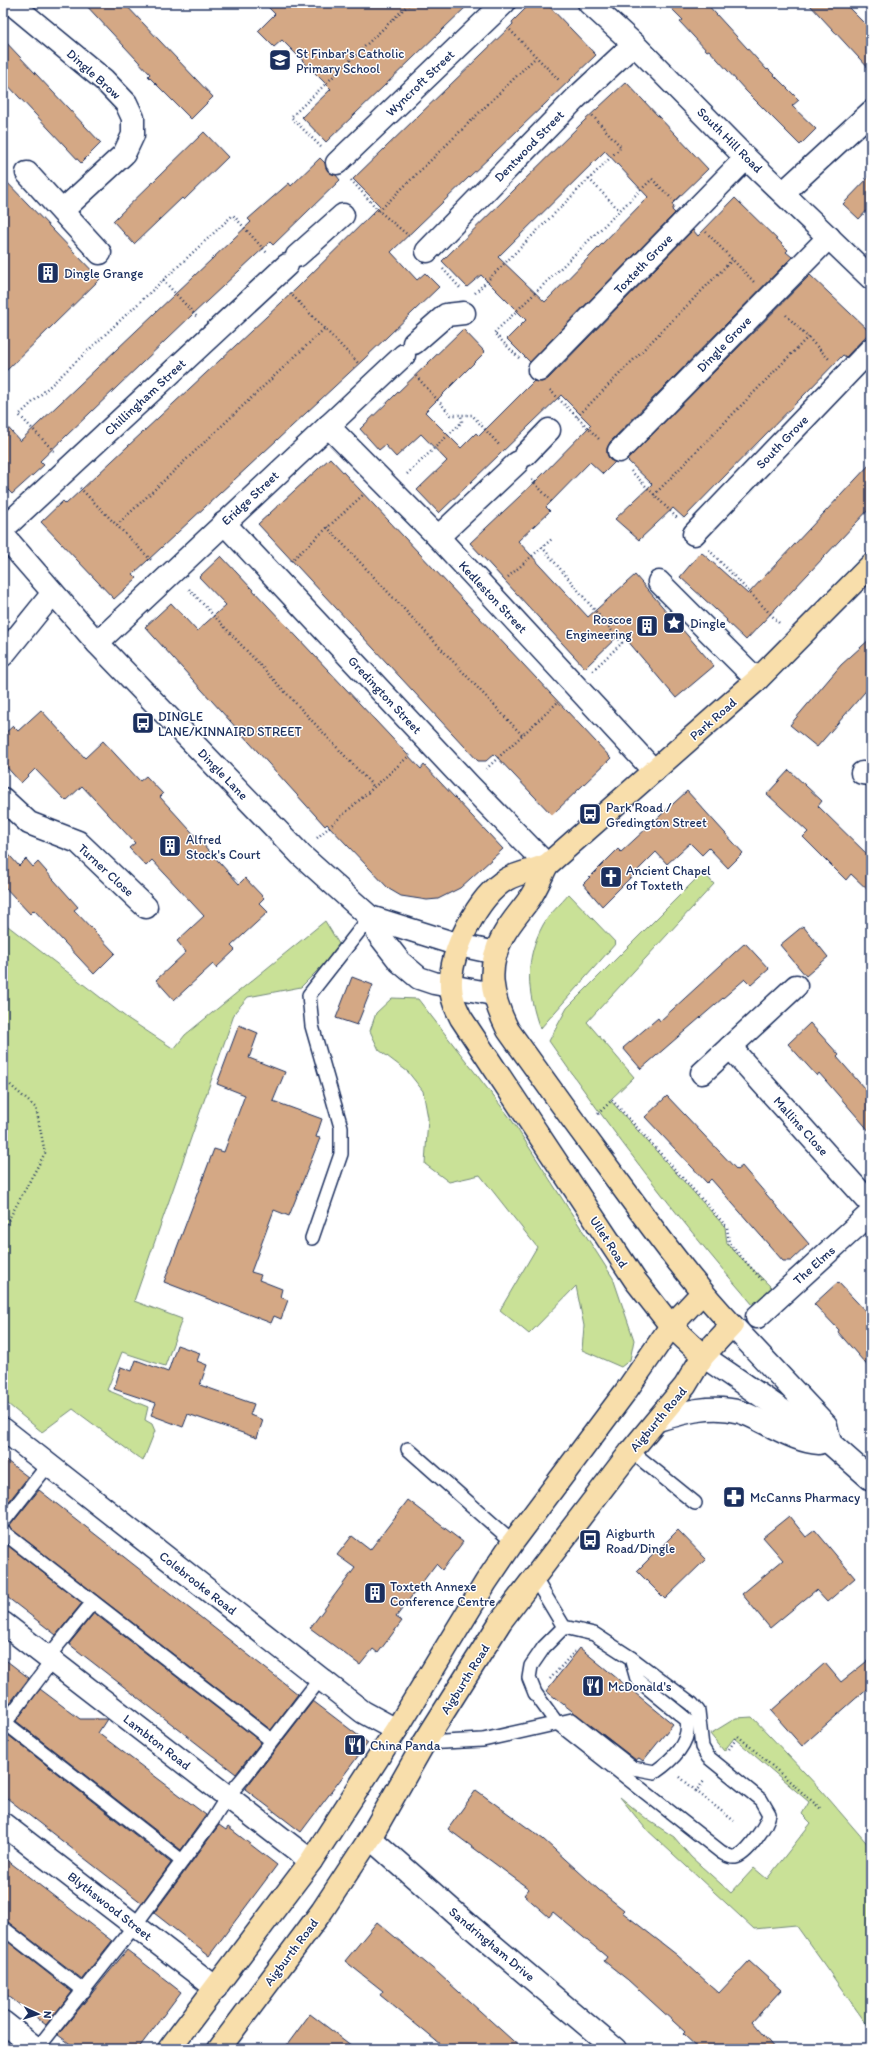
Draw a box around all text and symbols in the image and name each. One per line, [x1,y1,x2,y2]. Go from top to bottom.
street label: Dingle Brow [64,46,124,102]
place label: St Finbar's Catholic Primary School [296,46,404,76]
school or university icon: St Finbar's Catholic Primary School [267,47,293,73]
street label: Wyncroft Street [383,47,457,119]
street label: South Hill Road [694,104,766,176]
street label: Dentwood Street [491,107,567,185]
street label: Toxteth Grove [611,231,675,297]
building icon: Dingle Grange [35,260,61,286]
place label: Dingle Grange [64,266,143,281]
street label: Dingle Grove [694,313,754,375]
street label: Chillingham Street [101,355,189,438]
street label: South Grove [753,412,811,472]
street label: Eridge Street [218,468,282,528]
street label: Kedleston Street [456,558,530,636]
place icon: Dingle [661,610,687,636]
place label: Roscoe Engineering [566,612,632,642]
building icon: Roscoe Engineering [634,613,660,639]
place label: Dingle [690,616,726,631]
street label: Gredington Street [345,653,425,737]
street label: Park Road [687,695,739,743]
place label: DINGLE LANE/KINNAIRD STREET [158,709,302,739]
bus stop icon: DINGLE LANE/KINNAIRD STREET [130,710,156,736]
street label: Dingle Lane [195,745,251,803]
place label: Park Road / Gredington Street [606,800,707,830]
bus stop icon: Park Road / Gredington Street [577,801,603,827]
place label: Alfred Stock's Court [186,832,261,862]
building icon: Alfred Stock's Court [157,833,183,859]
street label: Turner Close [75,840,137,900]
place label: Ancient Chapel of Toxteth [626,863,711,893]
church icon: Ancient Chapel of Toxteth [598,864,624,890]
street label: Mallins Close [771,1093,831,1159]
street label: Ullet Road [587,1213,631,1271]
street label: The Elms [790,1242,838,1288]
street label: Aigburth Road [627,1384,689,1454]
pharmacy icon: McCanns Pharmacy [721,1484,747,1510]
place label: McCanns Pharmacy [750,1490,860,1505]
place label: Aigburth Road/Dingle [606,1526,675,1556]
bus stop icon: Aigburth Road/Dingle [577,1527,603,1553]
street label: Colebrooke Road [156,1548,240,1618]
place label: Toxteth Annexe Conference Centre [390,1579,495,1609]
building icon: Toxteth Annexe Conference Centre [362,1580,388,1606]
street label: Aigburth Road [437,1641,493,1717]
restaurant icon: McDonald's [580,1673,606,1699]
place label: McDonald's [608,1679,672,1694]
street label: Lambton Road [120,1711,194,1773]
restaurant icon: China Panda [342,1732,368,1758]
place label: China Panda [370,1738,441,1753]
street label: Blythswood Street [65,1868,155,1944]
street label: Sandringham Drive [446,1904,538,1984]
street label: Aigburth Road [261,1916,321,1988]
north arrow [18,1994,58,2034]
text: N [41,2010,54,2019]

